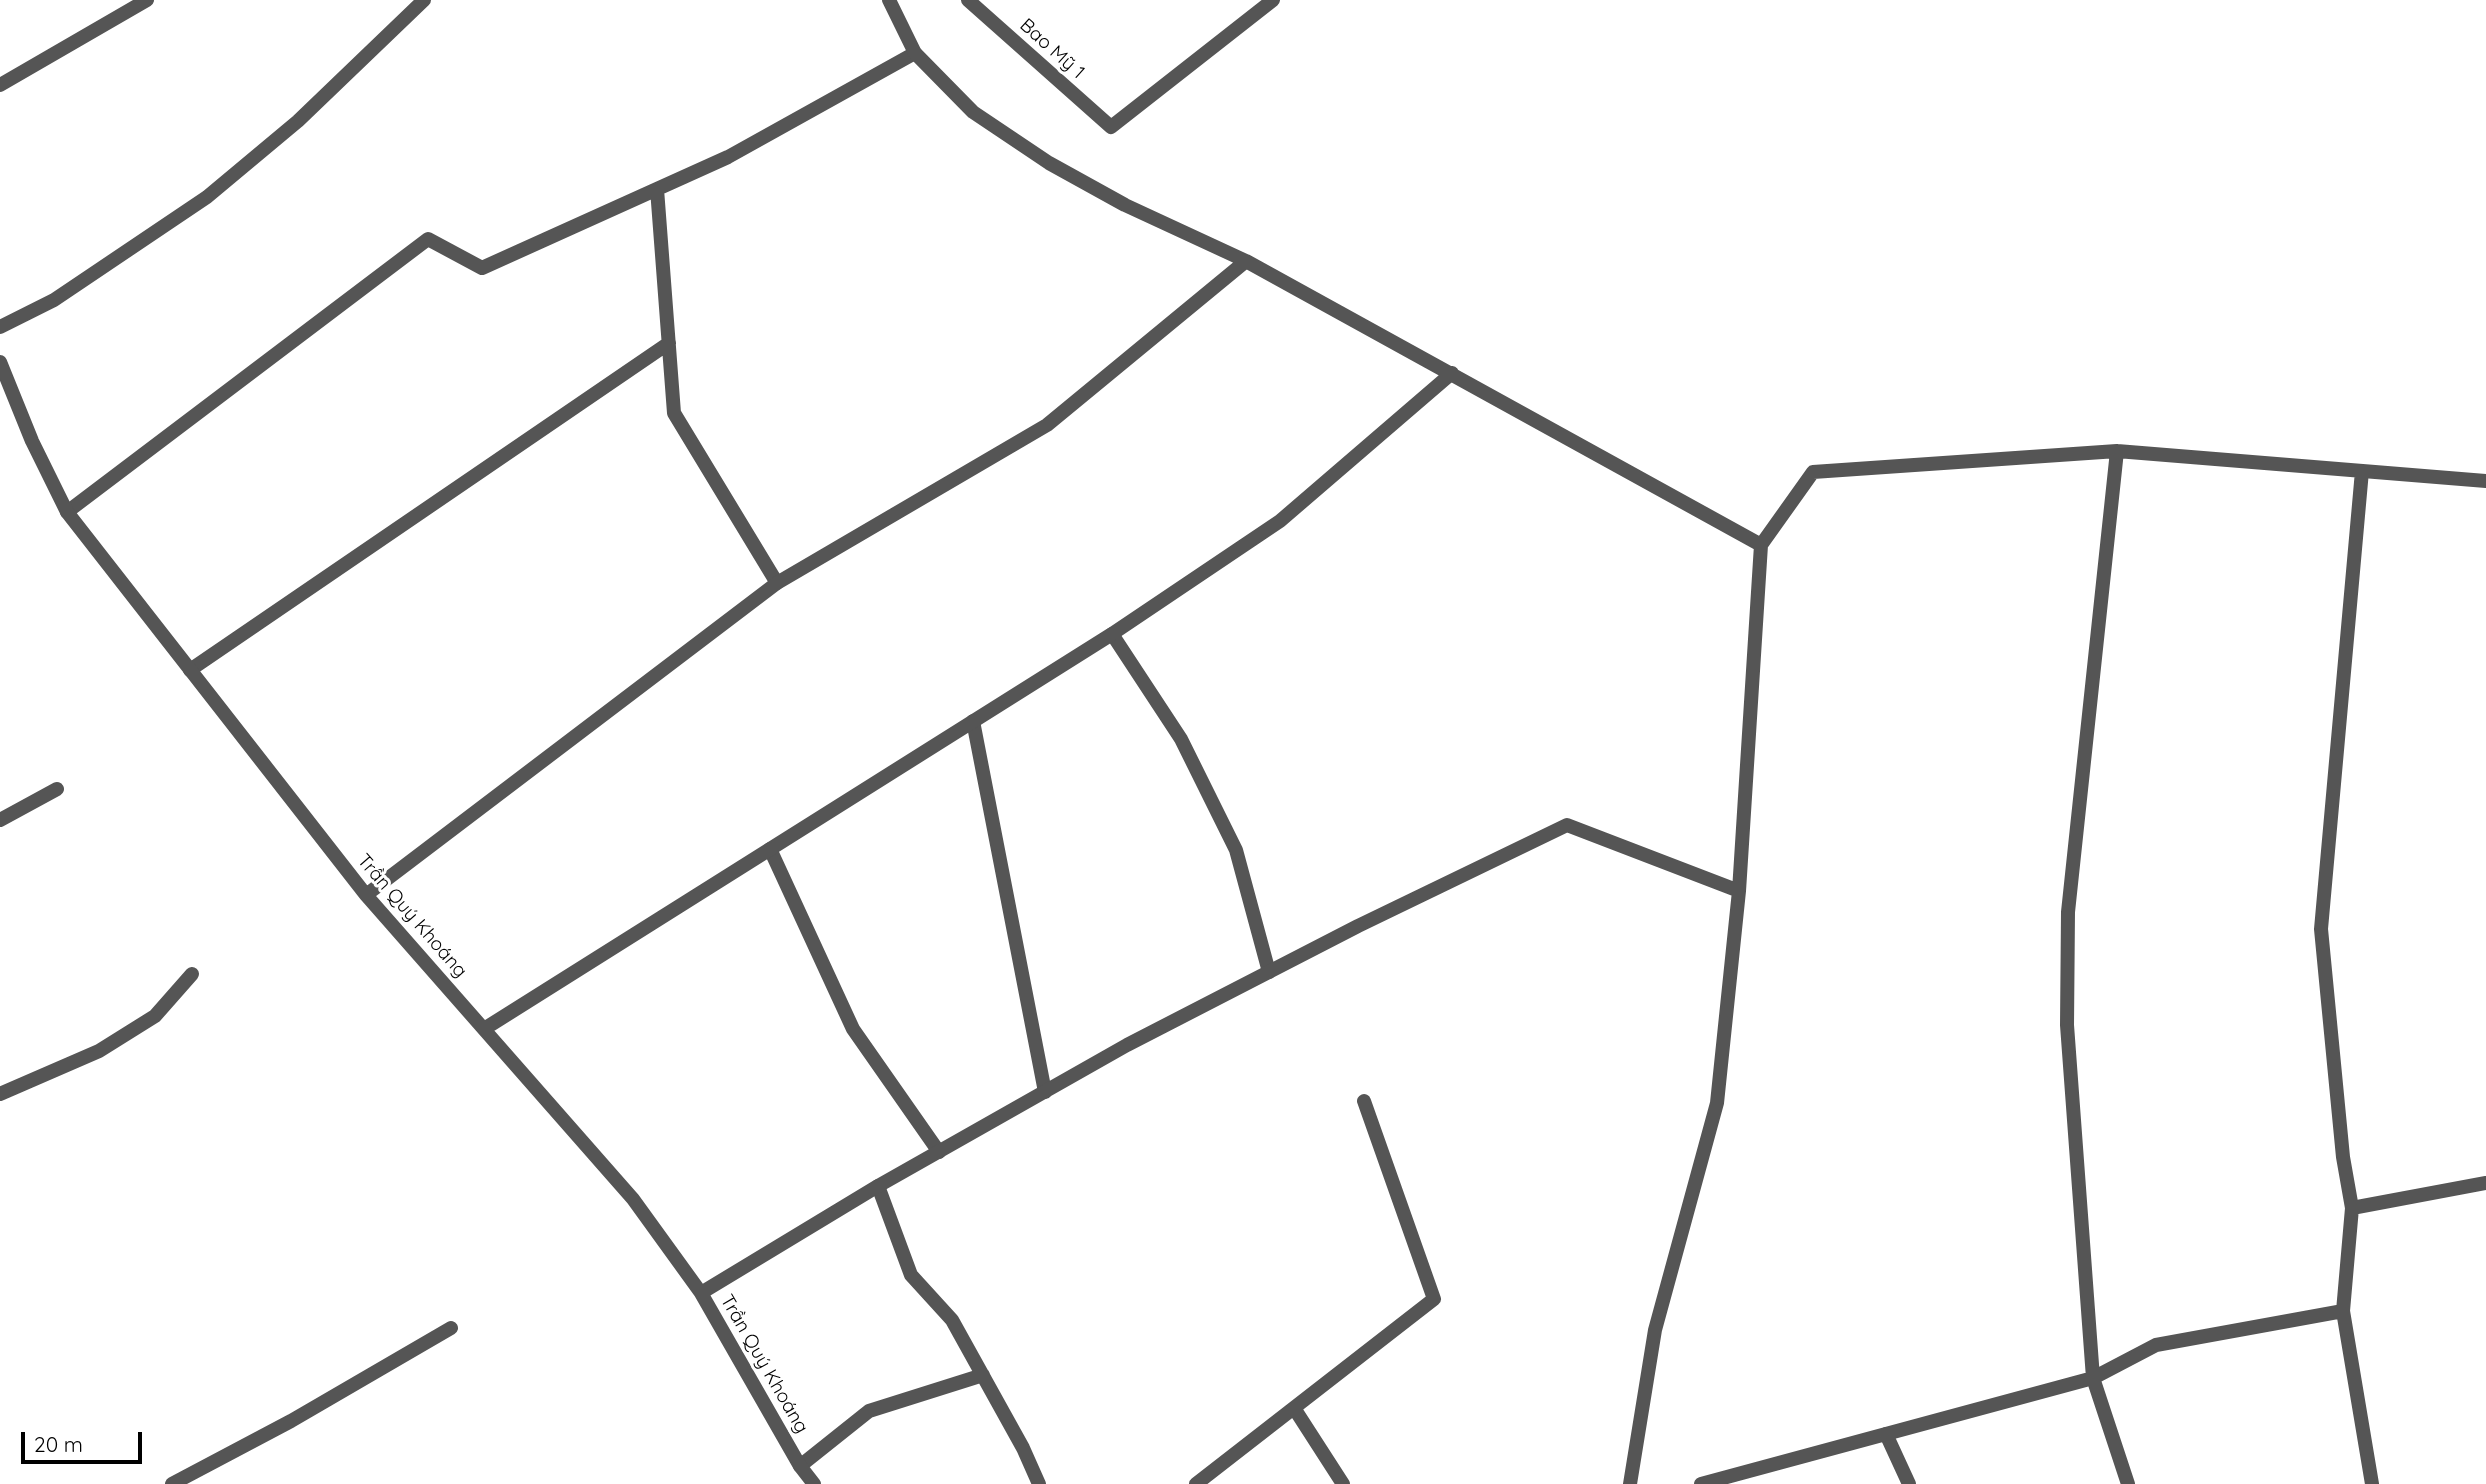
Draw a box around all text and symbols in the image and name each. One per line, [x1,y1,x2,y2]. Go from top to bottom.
street label: Bao Mỹ 1 [1015,14,1089,84]
street label: Trần Quý Khoáng [352,850,472,982]
street label: Trần Quý Khoáng [715,1291,813,1437]
scale bar [24,1418,145,1462]
text: 20 m [34,1431,83,1457]

